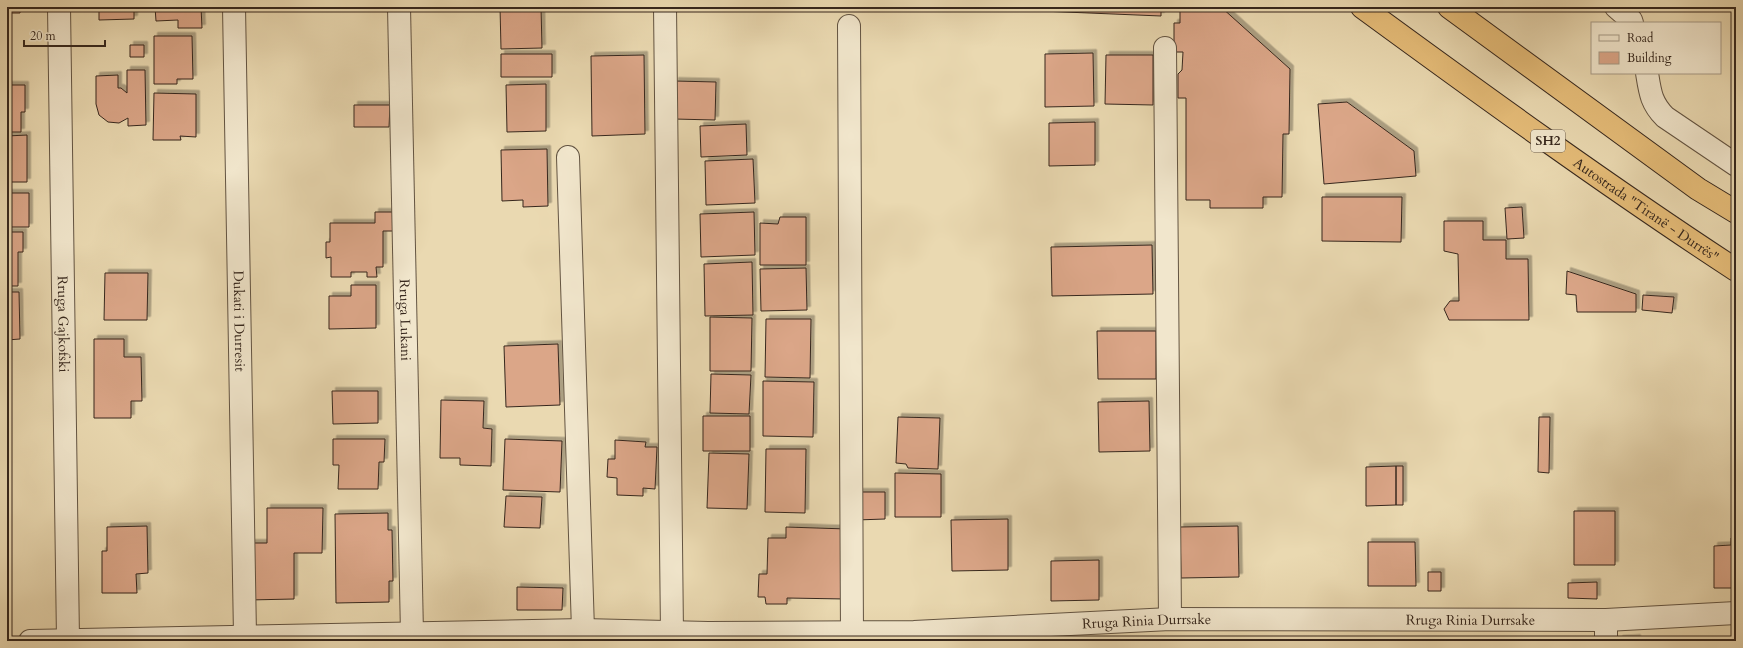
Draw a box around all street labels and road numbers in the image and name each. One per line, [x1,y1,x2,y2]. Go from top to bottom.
road number: SH2 [1531,130,1565,152]
street label: Autostrada "Tiranë - Durrës" [1570,153,1723,266]
street label: Dukati i Durresit [229,270,250,372]
street label: Rruga Gajkofski [53,275,74,373]
street label: Rruga Lukani [395,279,416,361]
street label: Rruga Rinia Durrsake [1081,609,1211,633]
street label: Rruga Rinia Durrsake [1406,610,1535,629]

